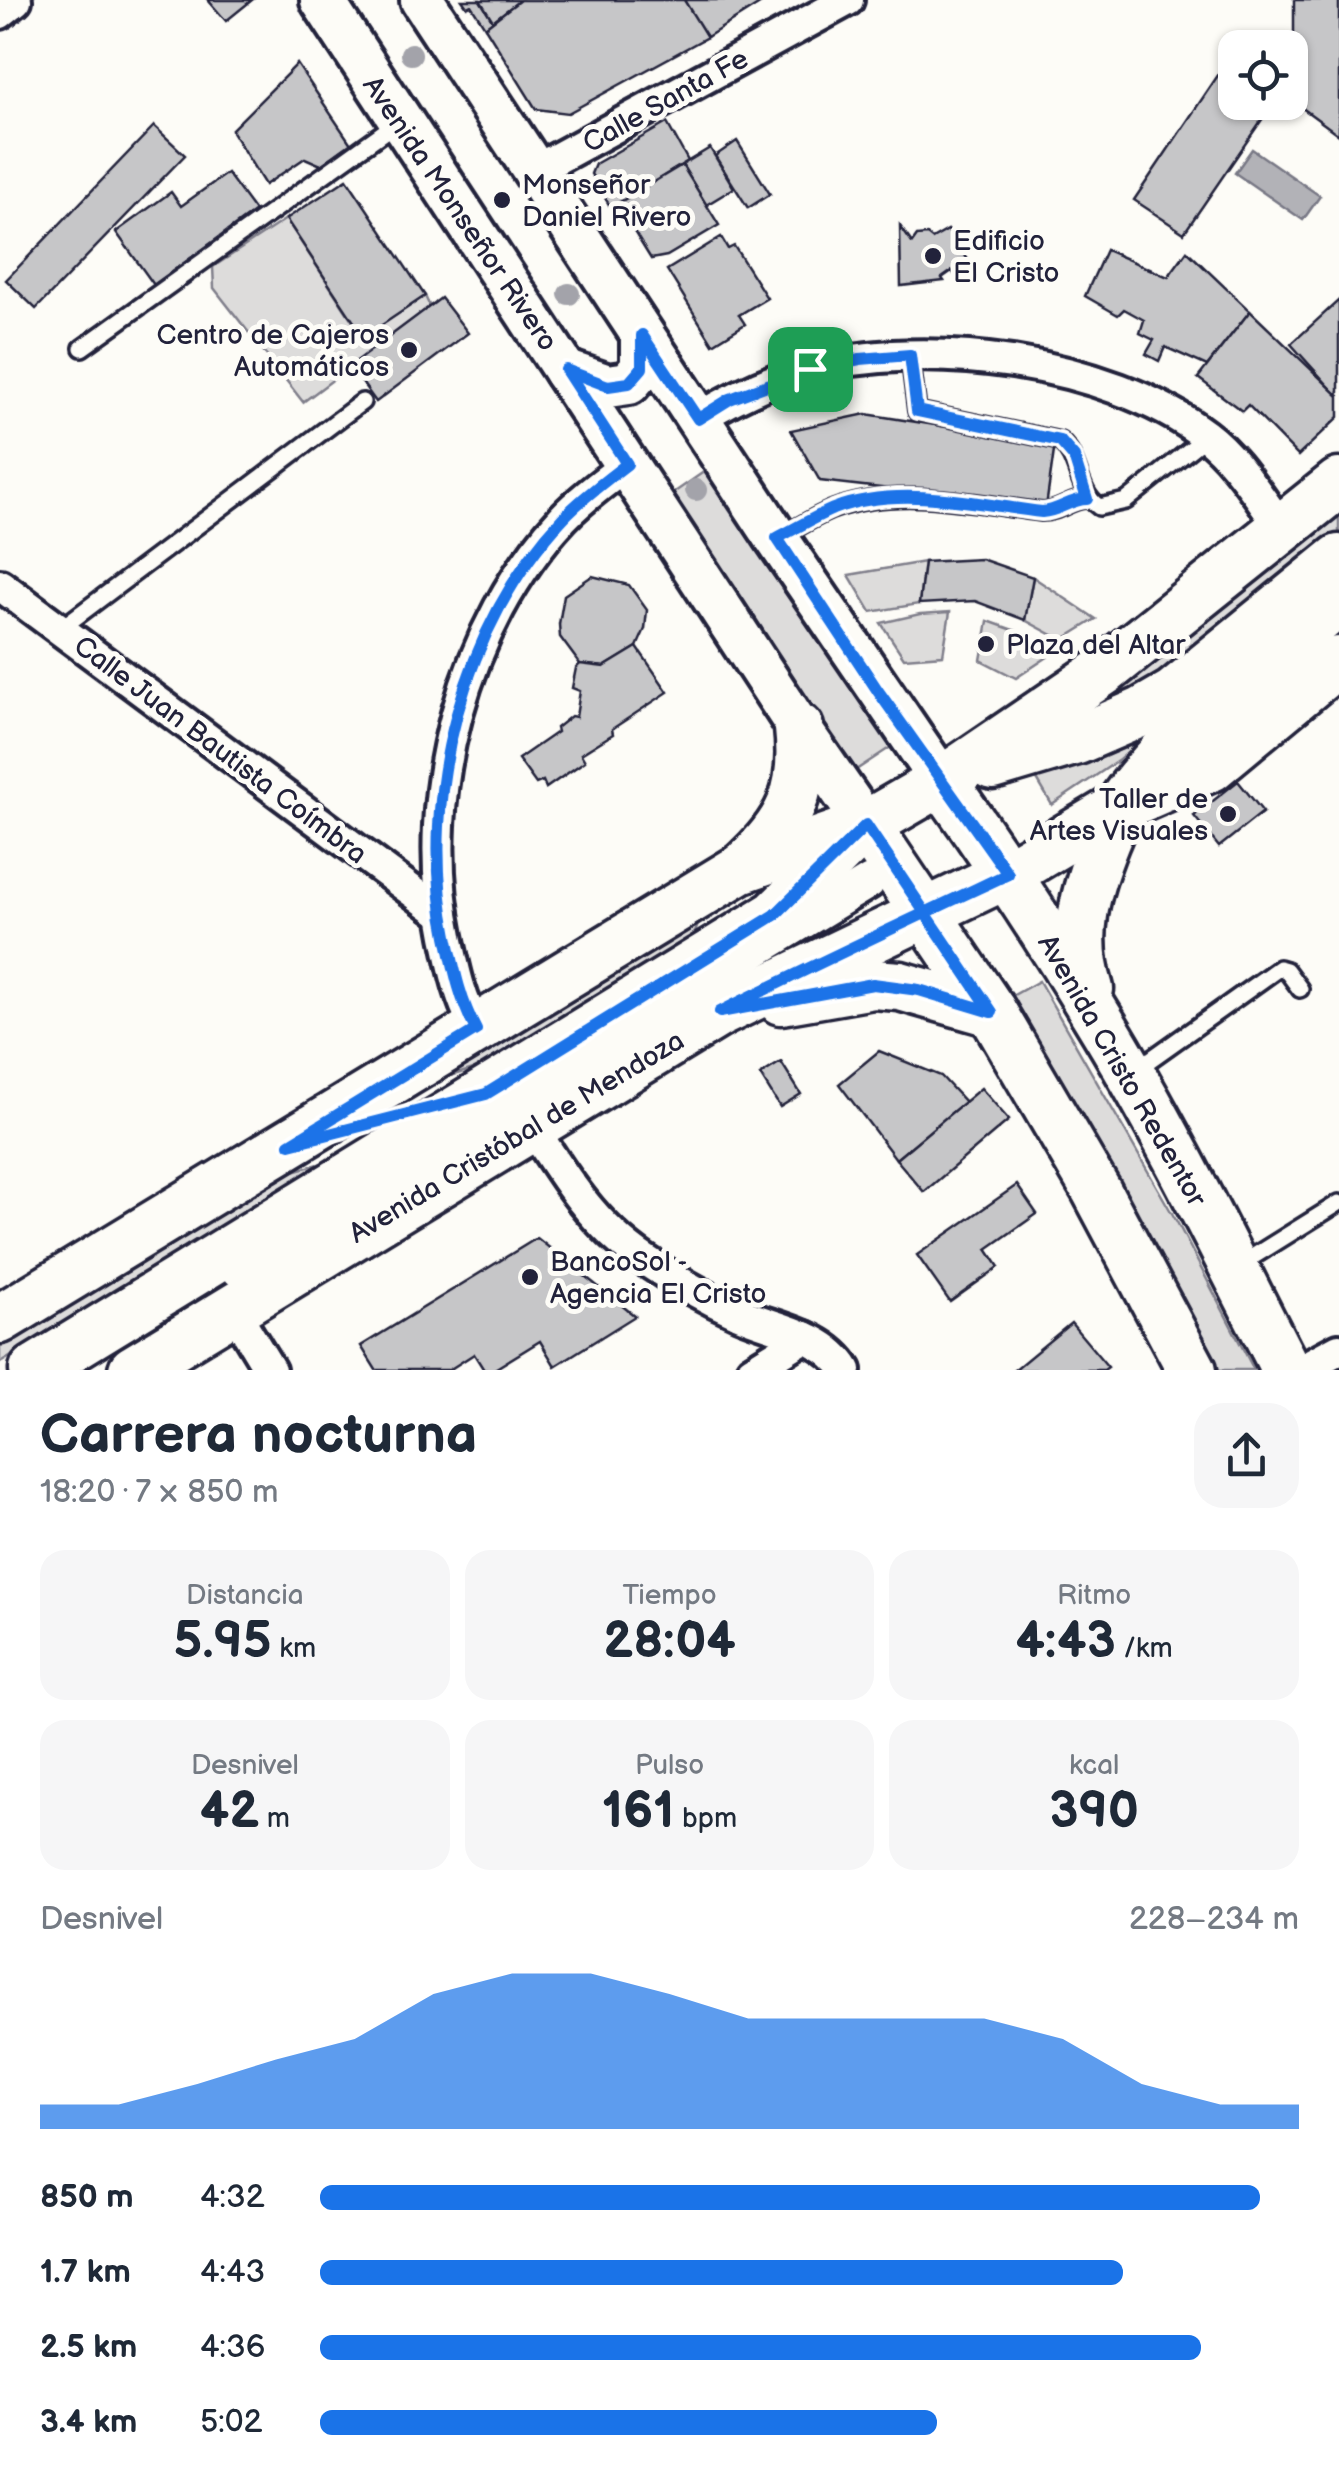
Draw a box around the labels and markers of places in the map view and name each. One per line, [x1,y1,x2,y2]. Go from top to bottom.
place label: Monseñor Daniel Rivero [522,169,691,234]
marker: Monseñor Daniel Rivero [491,189,513,211]
place label: Edificio El Cristo [953,225,1059,290]
marker: Edificio El Cristo [922,245,944,267]
place label: Centro de Cajeros Automáticos [157,319,389,384]
pin [768,327,853,412]
marker: Centro de Cajeros Automáticos [398,339,420,361]
place label: Plaza del Altar [1006,629,1186,662]
marker: Plaza del Altar [975,633,997,655]
place label: Taller de Artes Visuales [1030,783,1208,848]
marker: Taller de Artes Visuales [1217,803,1239,825]
place label: BancoSol - Agencia El Cristo [550,1246,766,1311]
marker: BancoSol - Agencia El Cristo [519,1266,541,1288]

